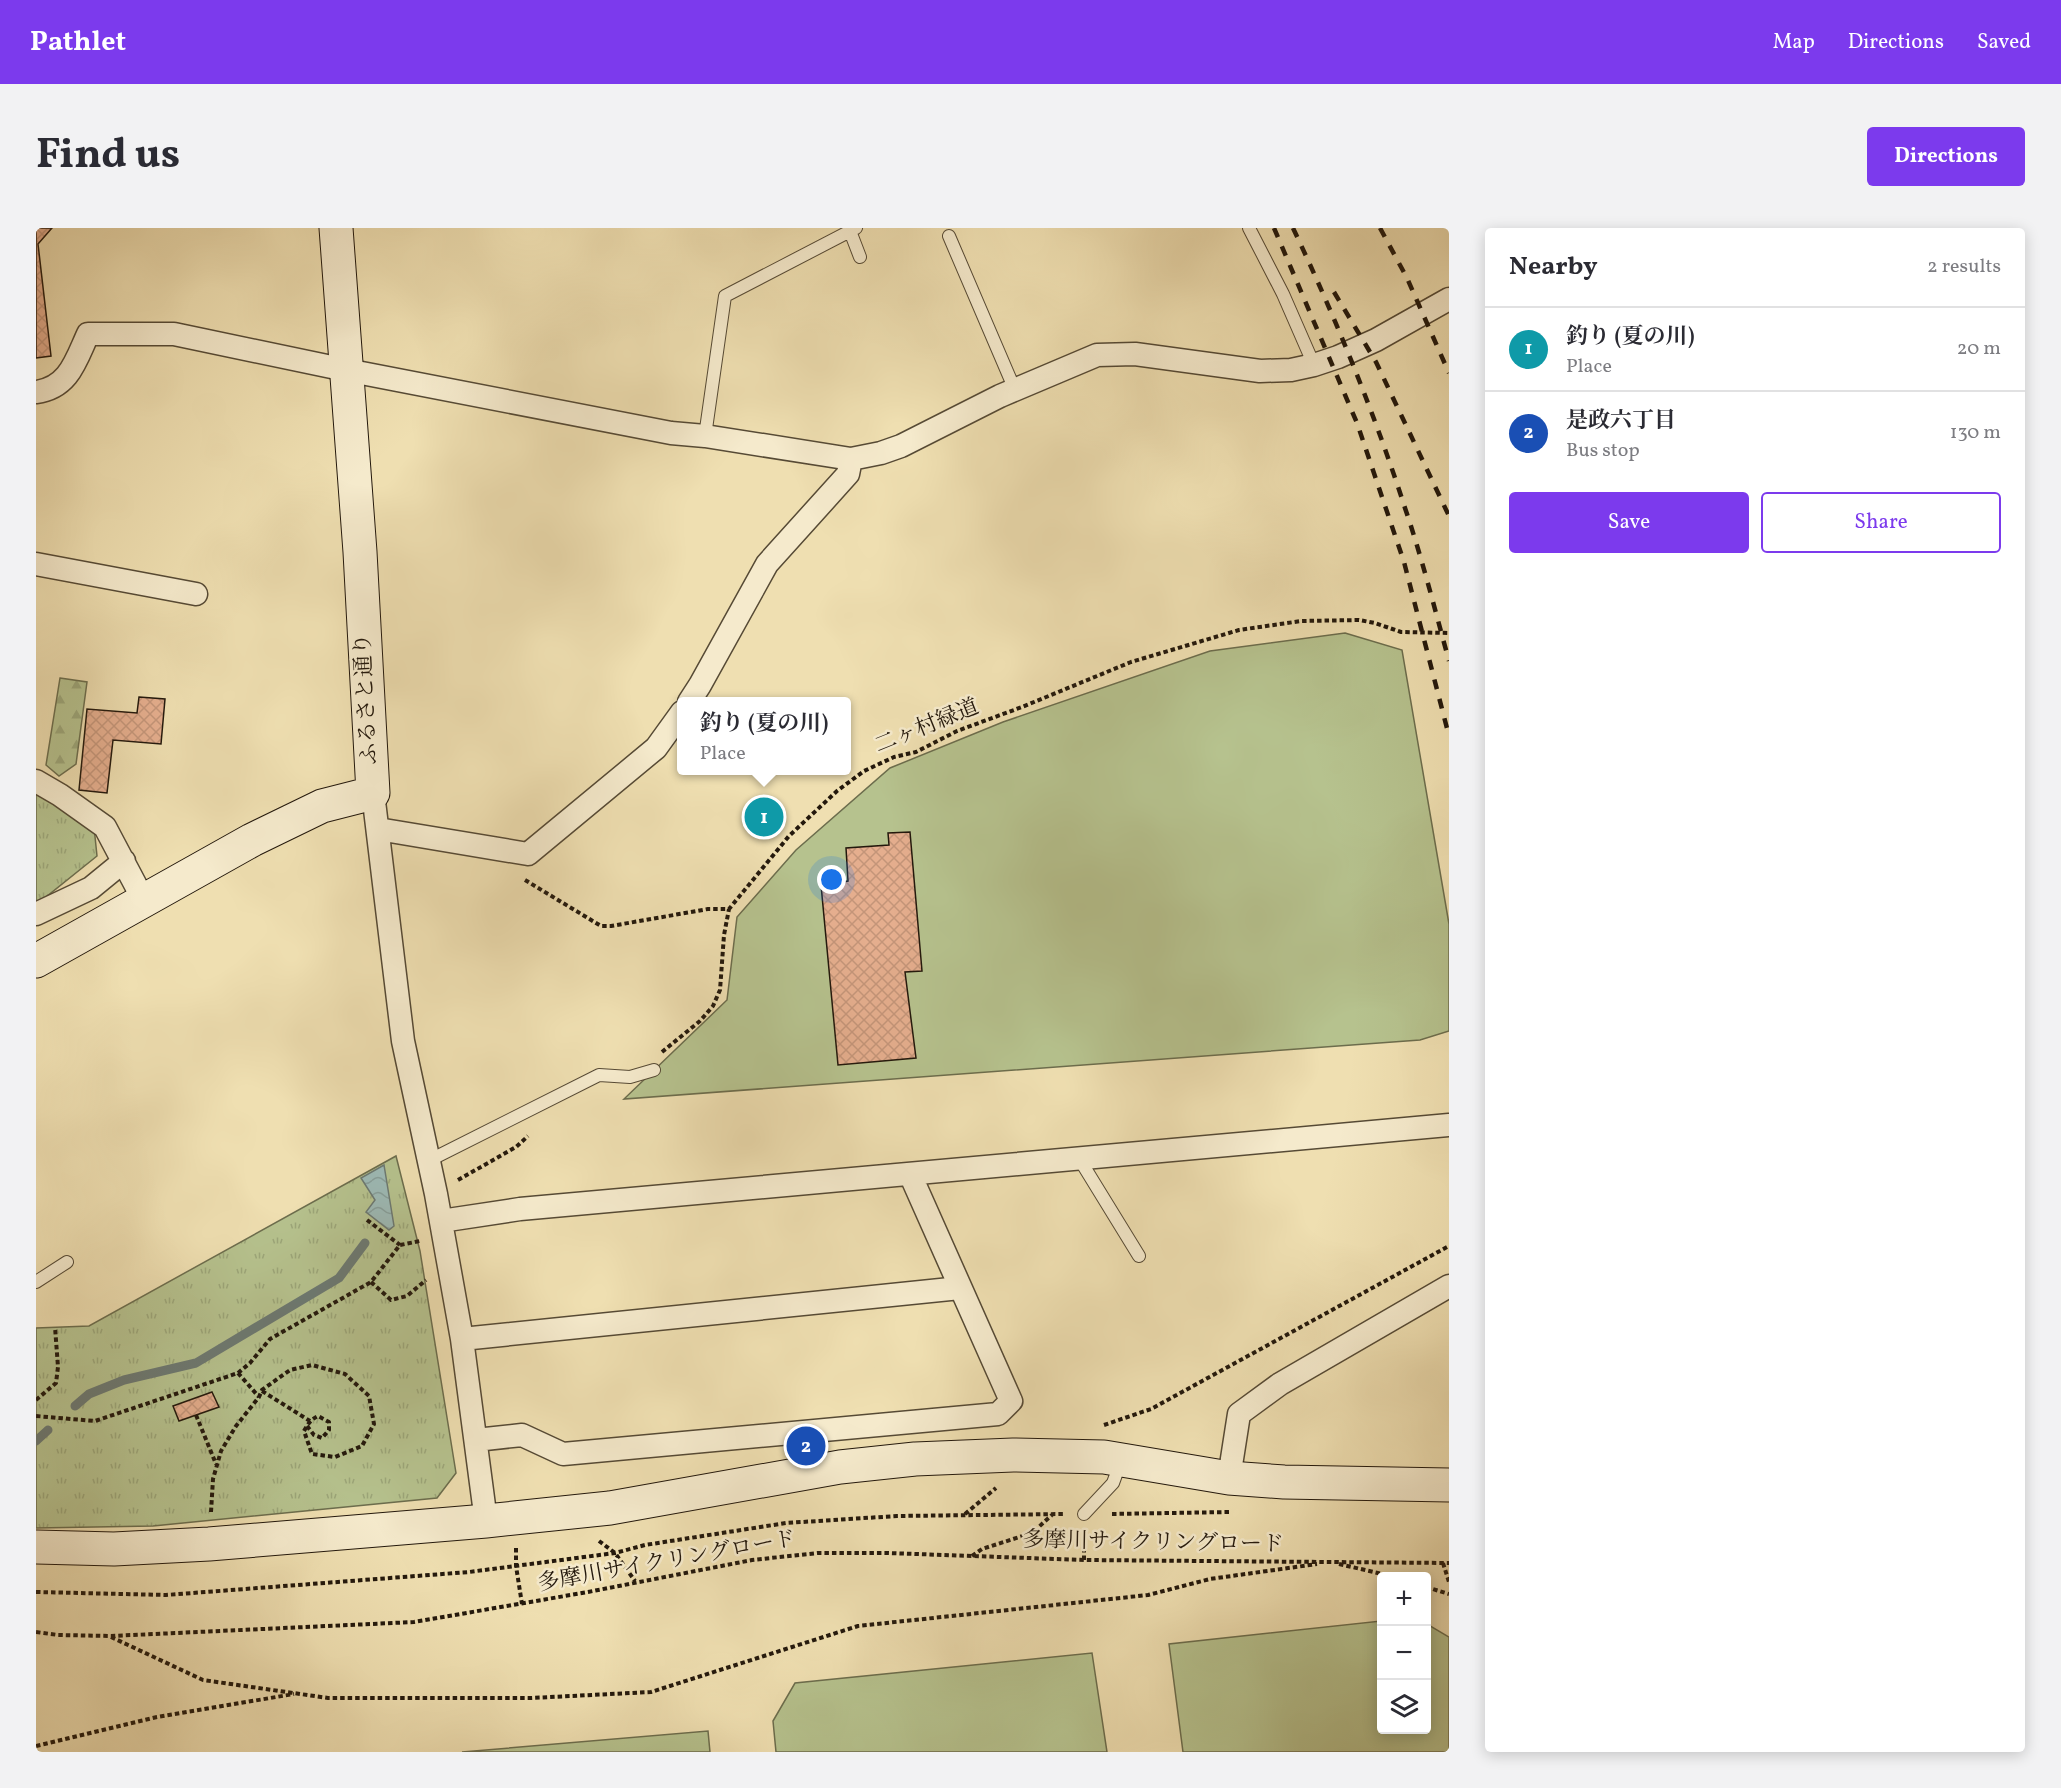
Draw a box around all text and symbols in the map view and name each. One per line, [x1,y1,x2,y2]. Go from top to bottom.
text: Pathlet [30,23,126,62]
text: Map [1773,28,1815,57]
text: Directions [1848,28,1944,57]
text: Saved [1977,28,2031,57]
text: Find us [36,127,180,186]
button: Directions [1867,127,2025,186]
text: Nearby [1509,249,1598,285]
text: 2 results [1927,253,2001,281]
text: 釣り (夏の川) [1566,322,1695,353]
text: 1 [1524,335,1533,363]
text: 20 m [1957,335,2001,363]
text: Place [1566,353,1612,381]
text: 是政六丁目 [1566,406,1676,437]
text: 2 [1523,419,1534,447]
text: 130 m [1950,419,2001,447]
text: Bus stop [1566,437,1640,465]
button: Save [1509,492,1749,553]
button: Share [1761,492,2001,553]
street label: ふるさと通り [348,632,386,766]
street label: 二ヶ村緑道 [870,692,984,762]
popup [677,697,851,775]
text: 釣り (夏の川) [700,709,828,740]
text: Place [700,740,746,768]
pin: 1 [744,794,784,840]
your location [817,865,846,894]
pin: 2 [786,1424,826,1468]
street label: 多摩川サイクリングロード [535,1524,799,1600]
street label: 多摩川サイクリングロード [1022,1525,1284,1561]
map controls [1377,1572,1431,1734]
button: + [1377,1572,1431,1626]
button: − [1377,1626,1431,1680]
button: layers [1377,1680,1431,1734]

